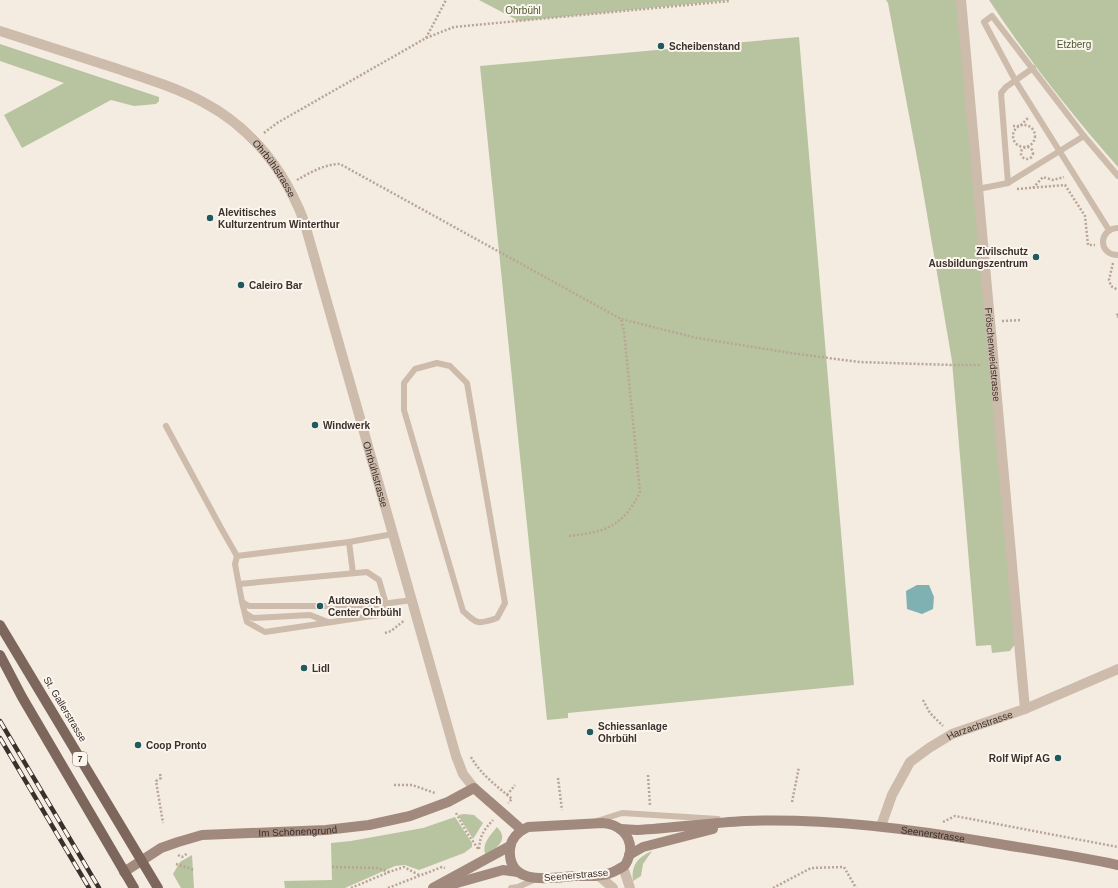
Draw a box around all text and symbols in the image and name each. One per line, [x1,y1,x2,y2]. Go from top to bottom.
park label: Ohrbühl [505,5,541,16]
park label: Etzberg [1057,39,1091,50]
marker: Scheibenstand [656,41,666,51]
place label: Scheibenstand [669,41,740,52]
street label: Ohrbühlstrasse [251,137,298,199]
place label: Alevitisches Kulturzentrum Winterthur [218,207,340,230]
marker: Alevitisches Kulturzentrum Winterthur [205,213,215,223]
place label: Zivilschutz Ausbildungszentrum [929,246,1028,269]
marker: Zivilschutz Ausbildungszentrum [1031,252,1041,262]
marker: Caleiro Bar [236,280,246,290]
place label: Caleiro Bar [249,280,302,291]
street label: Fröschenweidstrasse [983,307,1003,403]
marker: Windwerk [310,420,320,430]
place label: Windwerk [323,420,371,431]
street label: Ohrbühlstrasse [361,440,391,509]
place label: Autowasch Center Ohrbühl [328,595,402,618]
marker: Autowasch Center Ohrbühl [315,601,325,611]
marker: Lidl [299,663,309,673]
place label: Lidl [312,663,330,674]
street label: St. Gallerstrasse [41,674,89,744]
street label: Harzachstrasse [944,708,1015,742]
place label: Schiessanlage Ohrbühl [598,721,668,744]
marker: Schiessanlage Ohrbühl [585,727,595,737]
marker: Coop Pronto [133,740,143,750]
place label: Coop Pronto [146,740,207,751]
road number: 7 [73,752,87,766]
place label: Rolf Wipf AG [989,753,1050,764]
marker: Rolf Wipf AG [1053,753,1063,763]
street label: Im Schönengrund [258,823,338,838]
street label: Seenerstrasse [900,824,966,844]
street label: Seenerstrasse [543,867,609,883]

